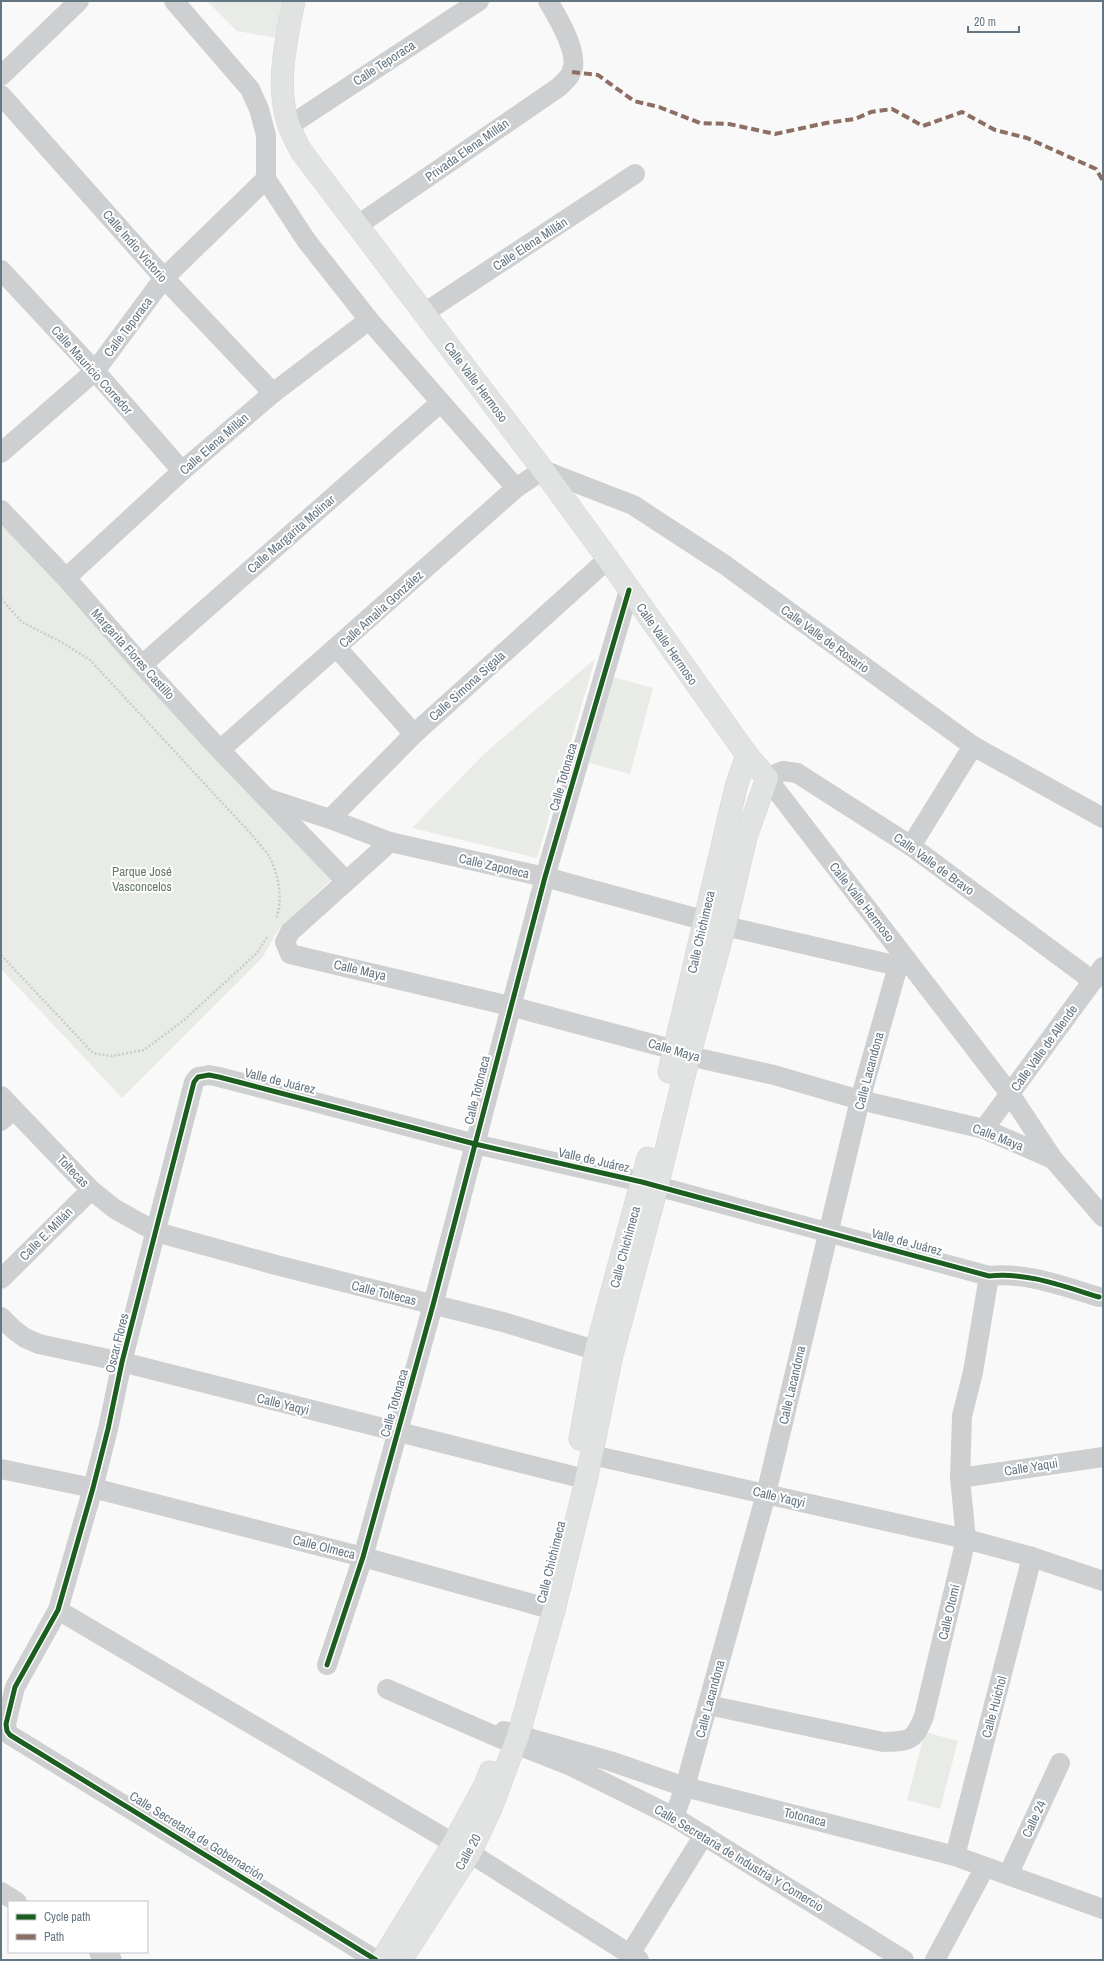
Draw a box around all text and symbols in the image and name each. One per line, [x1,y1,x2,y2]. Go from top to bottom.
scale bar [968,8,1019,34]
text: 20 m [974,14,996,30]
street label: Calle Teporaca [350,37,418,89]
street label: Privada Elena Millán [422,115,512,185]
street label: Calle Indio Victorio [99,206,171,286]
street label: Calle Elena Millán [489,213,571,275]
street label: Calle Teporaca [100,294,156,360]
street label: Calle Mauricio Corredor [48,322,137,418]
street label: Calle Valle Hermoso [440,338,512,426]
street label: Calle Elena Millán [176,409,252,479]
street label: Calle Margarita Molinar [243,491,339,577]
street label: Calle Amalia González [335,567,427,651]
street label: Calle Valle Hermoso [632,600,702,688]
street label: Calle Valle de Rosario [777,601,873,677]
street label: Margarita Flores Castillo [88,605,178,703]
street label: Calle Simona Sigala [425,647,509,725]
street label: Calle Totonaca [545,741,581,813]
street label: Calle Valle de Bravo [890,829,978,899]
street label: Calle Zapoteca [457,850,531,882]
street label: Calle Valle Hermoso [826,859,898,945]
park label: Parque José Vasconcelos [112,863,172,895]
street label: Calle Chichimeca [683,889,719,975]
street label: Calle Maya [332,956,388,984]
street label: Calle Valle de Allende [1007,1001,1081,1095]
street label: Calle Lacandona [850,1030,888,1112]
street label: Calle Maya [646,1034,702,1066]
street label: Calle Totonaca [460,1054,494,1126]
street label: Valle de Juárez [243,1064,317,1098]
street label: Calle Maya [970,1120,1026,1155]
street label: Valle de Juárez [557,1144,631,1176]
street label: Toltecas [53,1151,93,1191]
street label: Calle E. Millán [16,1204,76,1264]
street label: Calle Chichimeca [606,1204,644,1290]
street label: Valle de Juárez [870,1224,944,1260]
street label: Calle Toltecas [350,1277,418,1309]
street label: Oscar Flores [101,1311,133,1375]
street label: Calle Lacandona [775,1344,809,1426]
street label: Calle Totonaca [376,1367,412,1439]
street label: Calle Yaqyi [255,1389,311,1419]
street label: Calle Yaqui [1003,1454,1059,1480]
street label: Calle Yaqyi [751,1483,807,1511]
street label: Calle Chichimeca [533,1519,569,1605]
street label: Calle Olmeca [291,1531,357,1563]
street label: Calle Otomí [934,1582,964,1641]
street label: Calle Lacandona [691,1658,729,1740]
street label: Calle Huichol [978,1674,1010,1740]
street label: Calle Secretaria de Gobernación [126,1787,268,1885]
street label: Calle 24 [1018,1798,1050,1840]
street label: Calle Secretaria de Industria Y Comercio [651,1801,827,1915]
street label: Totonaca [782,1804,828,1830]
street label: Calle 20 [451,1831,485,1873]
legend [8,1901,148,1953]
text: Cycle path [44,1909,91,1925]
text: Path [44,1929,64,1945]

